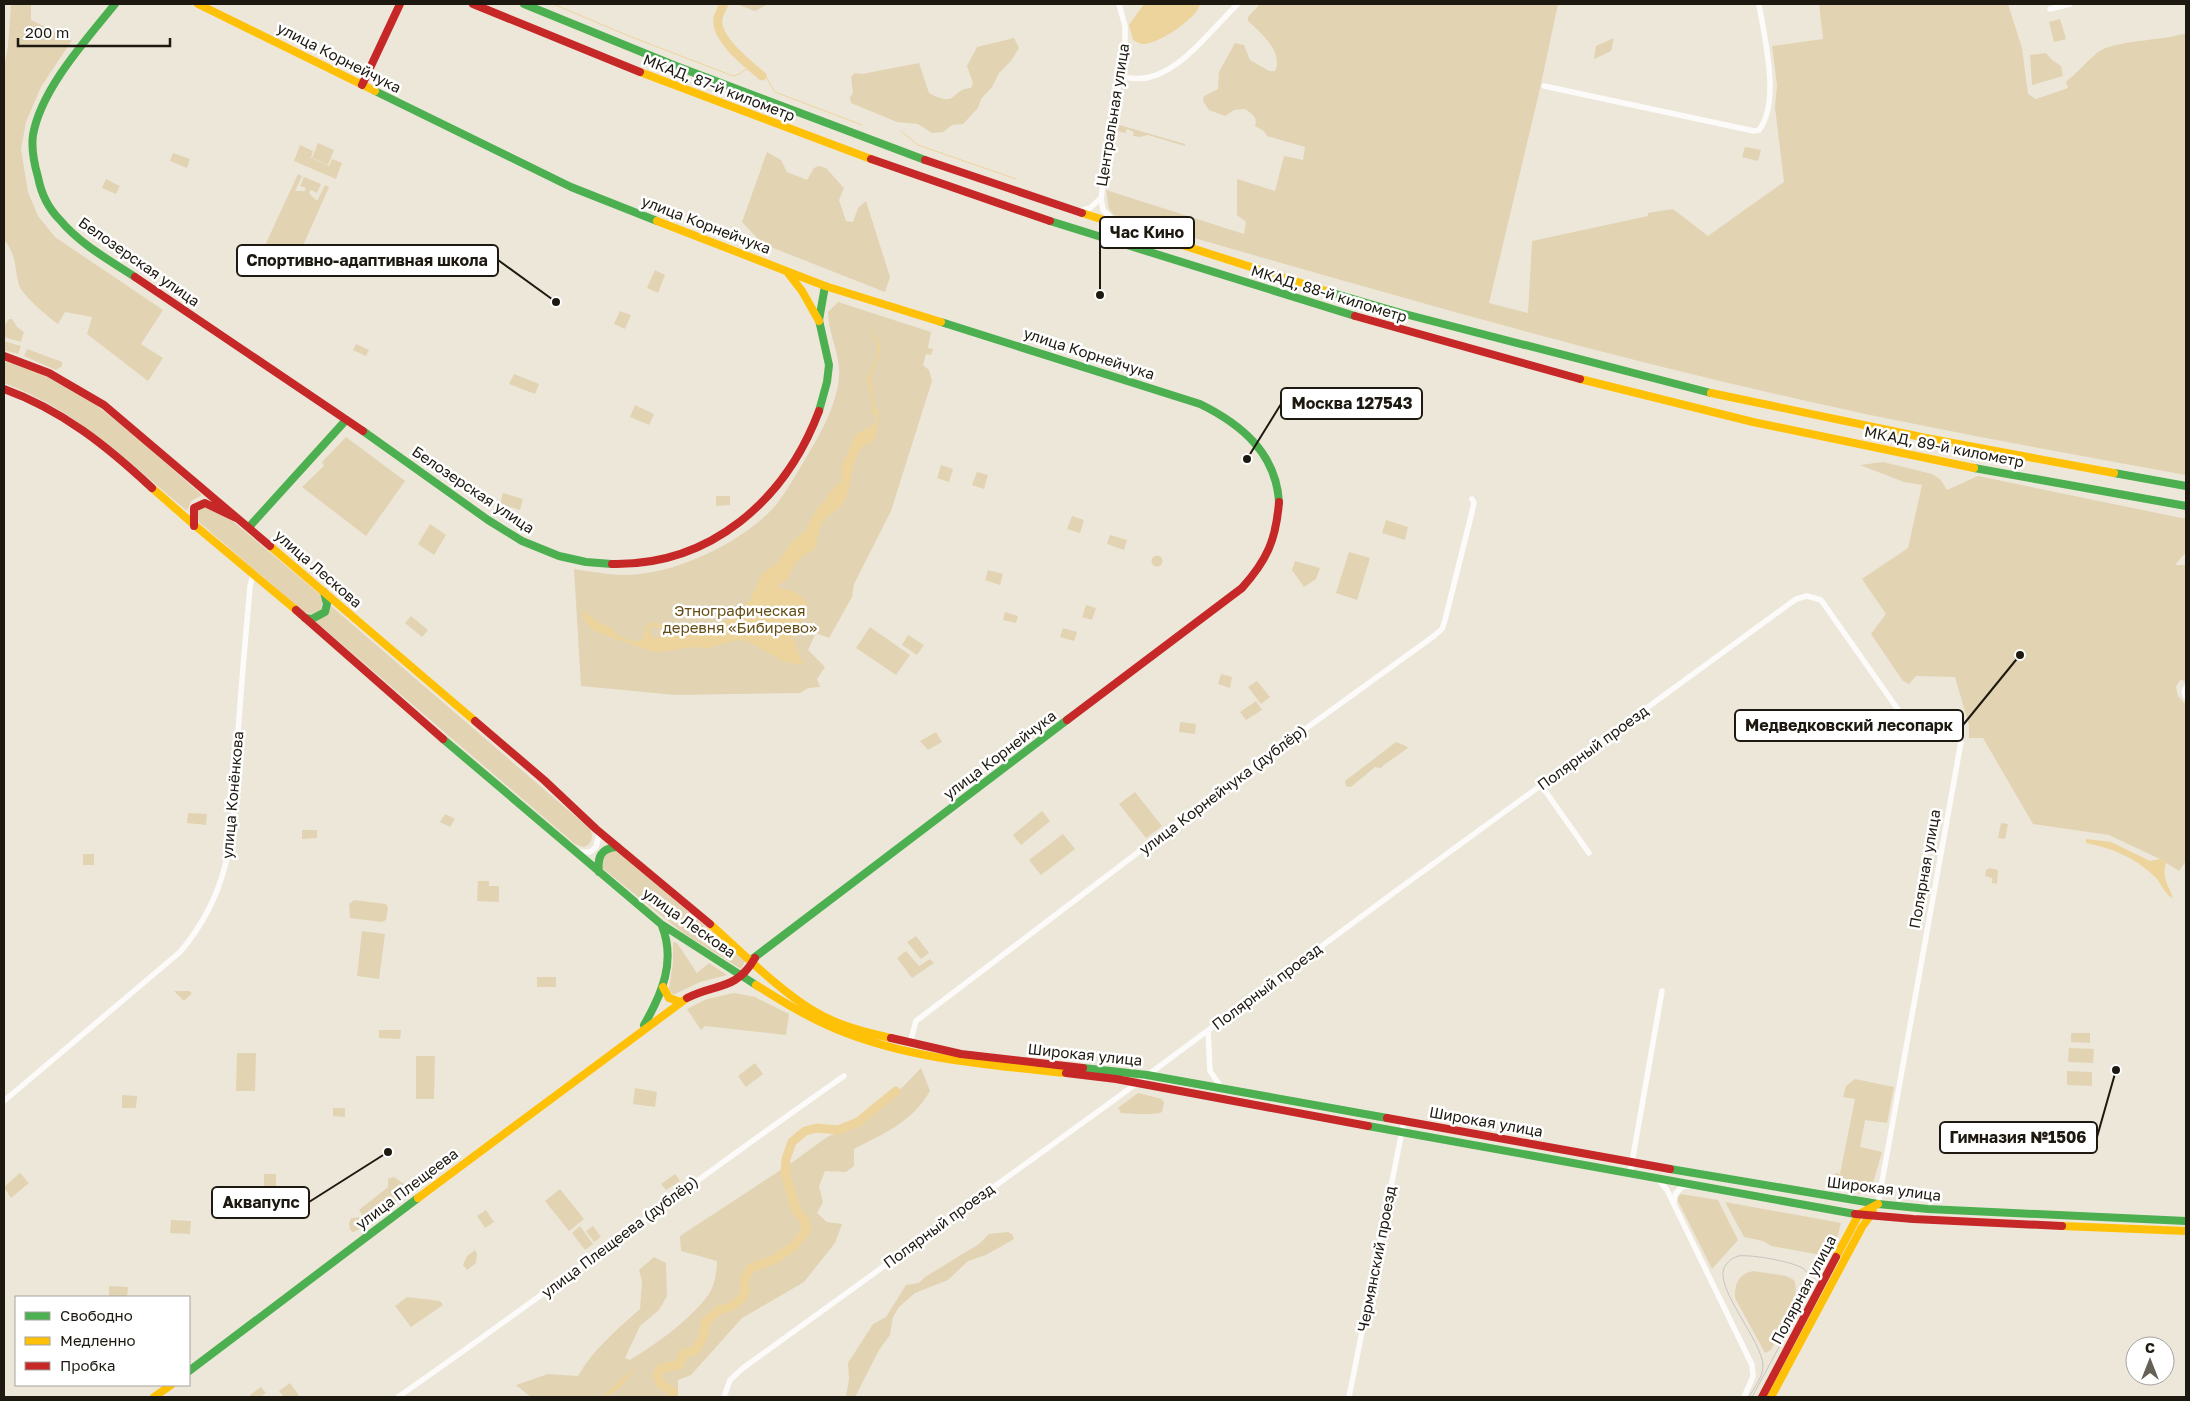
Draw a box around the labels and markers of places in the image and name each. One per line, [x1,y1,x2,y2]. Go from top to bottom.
callout: Час Кино [1100,217,1194,248]
callout: Спортивно-адаптивная школа [237,245,498,276]
callout: Москва 127543 [1281,388,1422,419]
callout: Медведковский лесопарк [1735,710,1963,741]
callout: Гимназия №1506 [1940,1122,2097,1153]
callout: Аквапупс [212,1187,309,1218]

